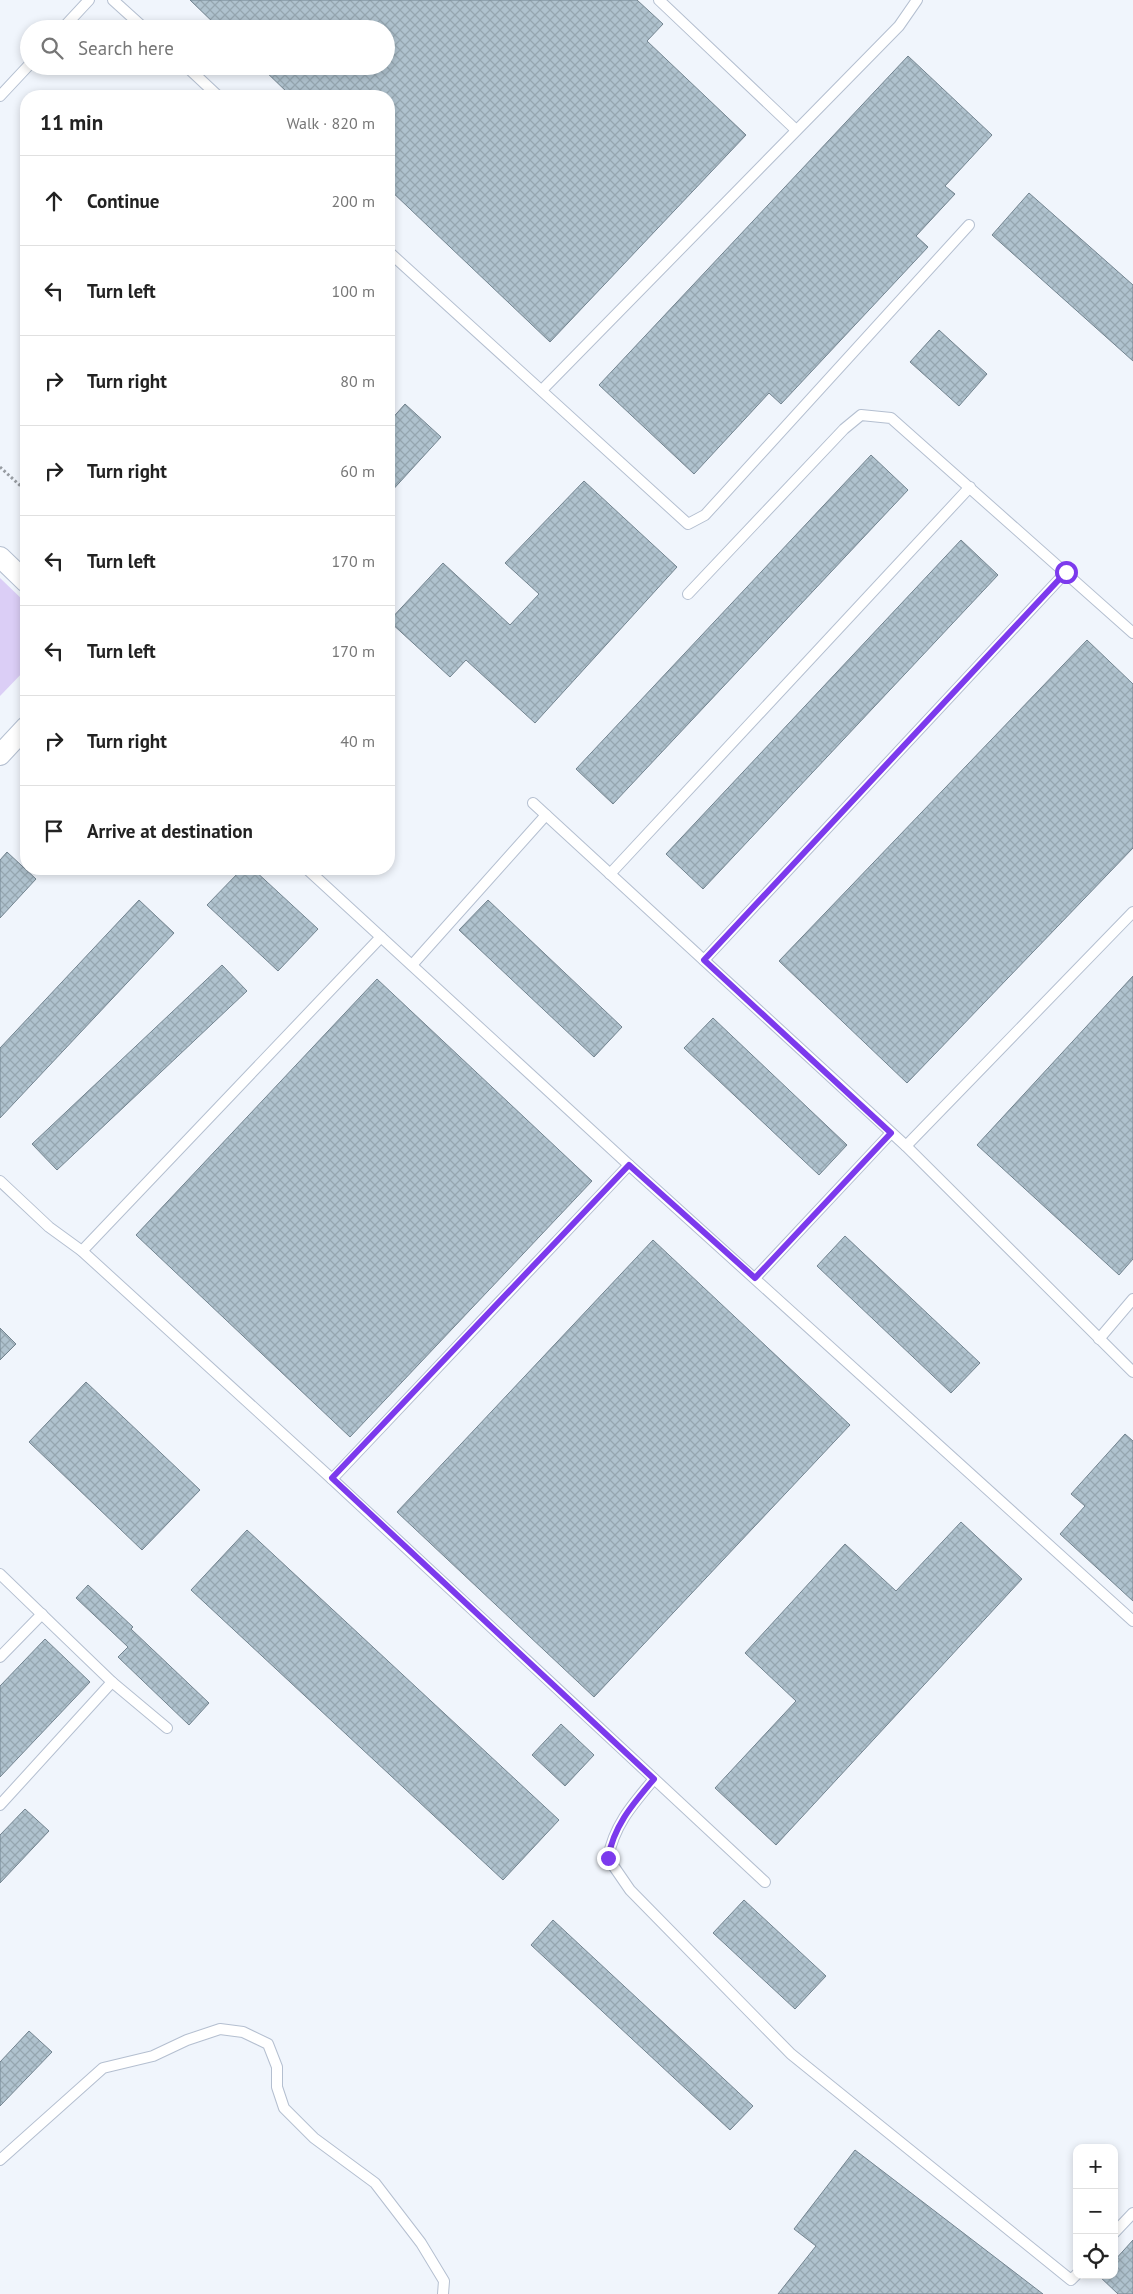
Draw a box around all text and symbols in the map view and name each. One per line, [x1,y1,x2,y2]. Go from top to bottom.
search box [20,20,395,75]
icon: search [38,34,66,62]
text: Search here [78,36,174,60]
text: 11 min [40,109,103,136]
text: Walk · 820 m [286,113,375,133]
icon: ahead [40,187,68,215]
text: Continue [87,189,159,213]
text: 200 m [332,191,375,211]
icon: left [40,277,68,305]
text: Turn left [87,279,156,303]
text: 100 m [332,281,375,301]
icon: right [40,367,68,395]
text: Turn right [87,369,167,393]
text: 80 m [340,371,375,391]
icon: right [40,457,68,485]
text: Turn right [87,459,167,483]
text: 60 m [340,461,375,481]
icon: left [40,547,68,575]
text: Turn left [87,549,156,573]
text: 170 m [332,551,375,571]
route start [1055,561,1078,584]
icon: left [40,637,68,665]
text: Turn left [87,639,156,663]
text: 170 m [332,641,375,661]
icon: right [40,727,68,755]
text: Turn right [87,729,167,753]
text: 40 m [340,731,375,751]
icon: arrive [40,817,68,845]
text: Arrive at destination [87,819,253,843]
route end [597,1847,620,1870]
map controls [1073,2144,1118,2279]
button: + [1073,2144,1118,2189]
button: − [1073,2189,1118,2234]
button: locate [1073,2234,1118,2279]

